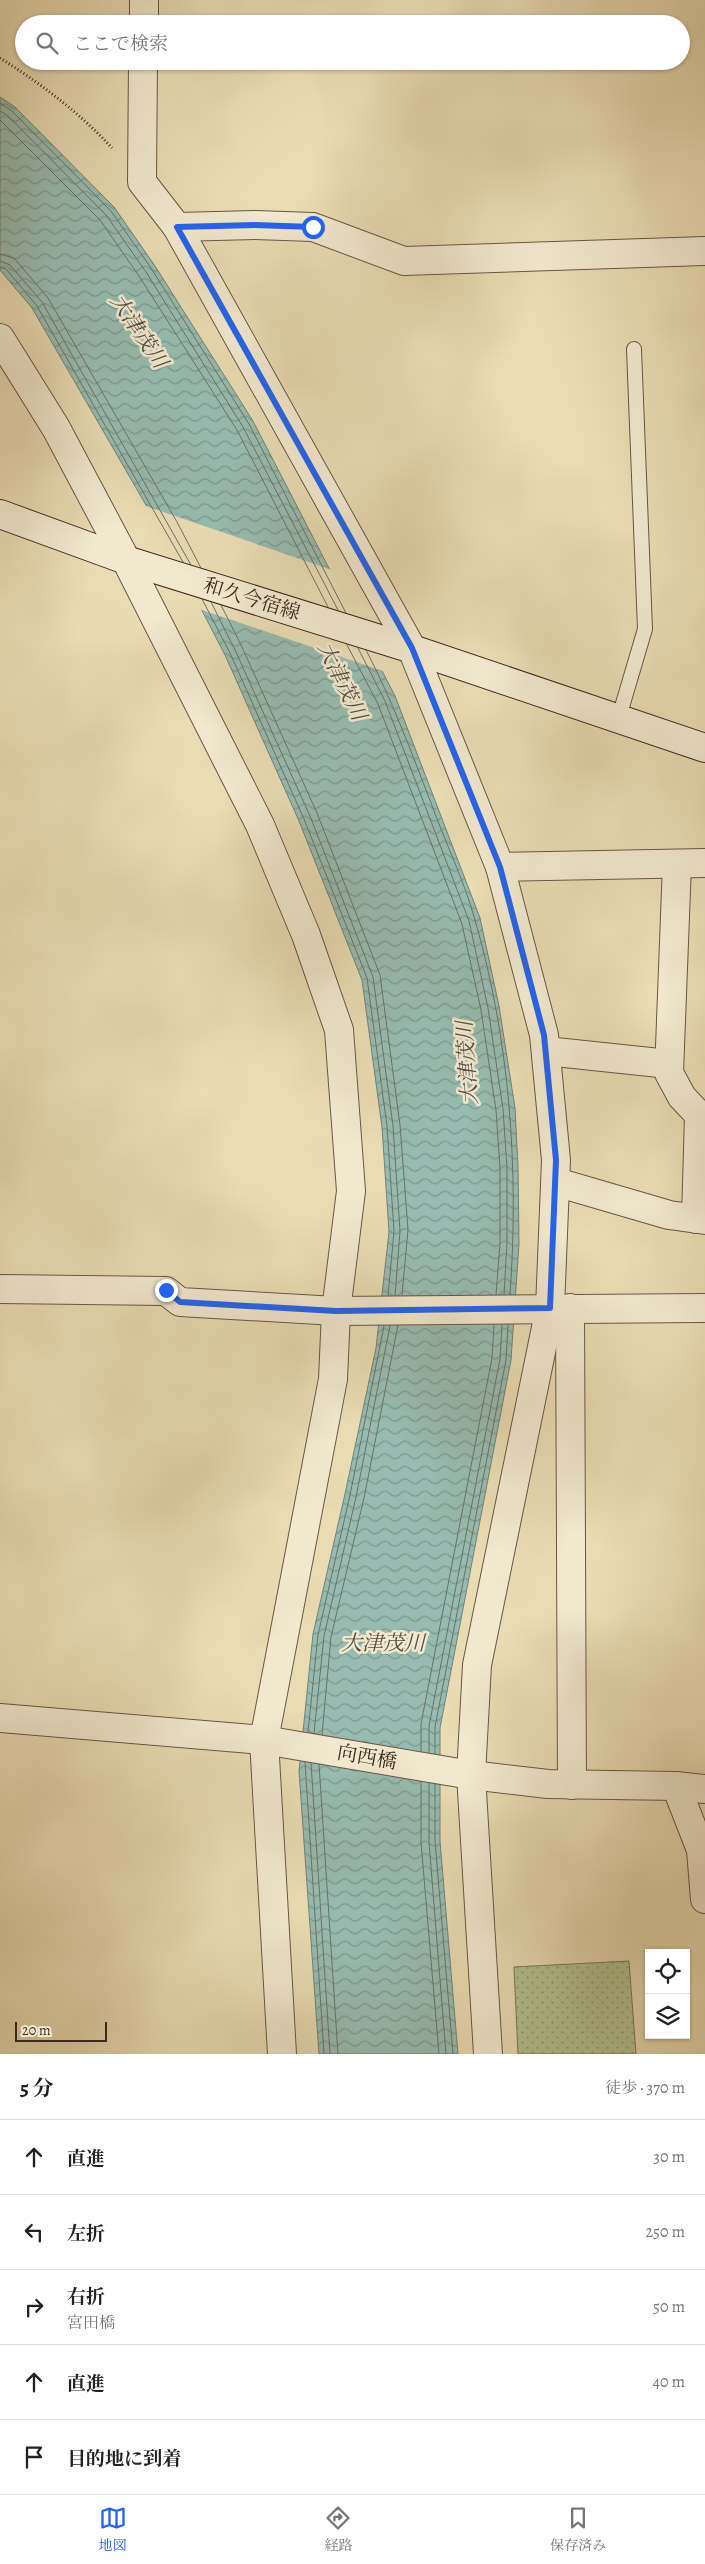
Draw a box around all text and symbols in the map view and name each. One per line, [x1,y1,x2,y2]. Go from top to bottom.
search box [15,15,690,70]
icon: search [33,29,61,57]
text: ここで検索 [73,31,168,57]
route start [302,216,325,239]
water label: 大津茂川 [104,288,175,375]
street label: 和久今宿線 [200,571,304,627]
water label: 大津茂川 [311,637,374,727]
water label: 大津茂川 [450,1018,484,1106]
route end [155,1279,178,1302]
water label: 大津茂川 [341,1629,427,1657]
street label: 向西橋 [335,1738,399,1776]
map controls [645,1949,690,2039]
button: locate [645,1949,690,1994]
button: layers [645,1994,690,2039]
scale bar [15,2019,108,2042]
text: 20 m [22,2021,51,2040]
text: 5 分 [20,2074,54,2102]
text: 徒歩 · 370 m [605,2077,685,2099]
icon: ahead [20,2143,48,2171]
text: 直進 [67,2146,105,2172]
text: 30 m [653,2146,685,2168]
icon: left [20,2218,48,2246]
text: 左折 [67,2221,105,2247]
text: 250 m [646,2221,685,2243]
text: 右折 [67,2284,105,2310]
icon: right [20,2293,48,2321]
text: 50 m [653,2296,685,2318]
text: 宮田橋 [67,2312,115,2334]
icon: ahead [20,2368,48,2396]
text: 直進 [67,2371,105,2397]
text: 40 m [653,2371,685,2393]
icon: arrive [20,2443,48,2471]
text: 目的地に到着 [67,2446,181,2472]
tab: 地図 [99,2504,127,2555]
tab: 経路 [324,2504,352,2555]
tab: 保存済み [550,2504,606,2555]

